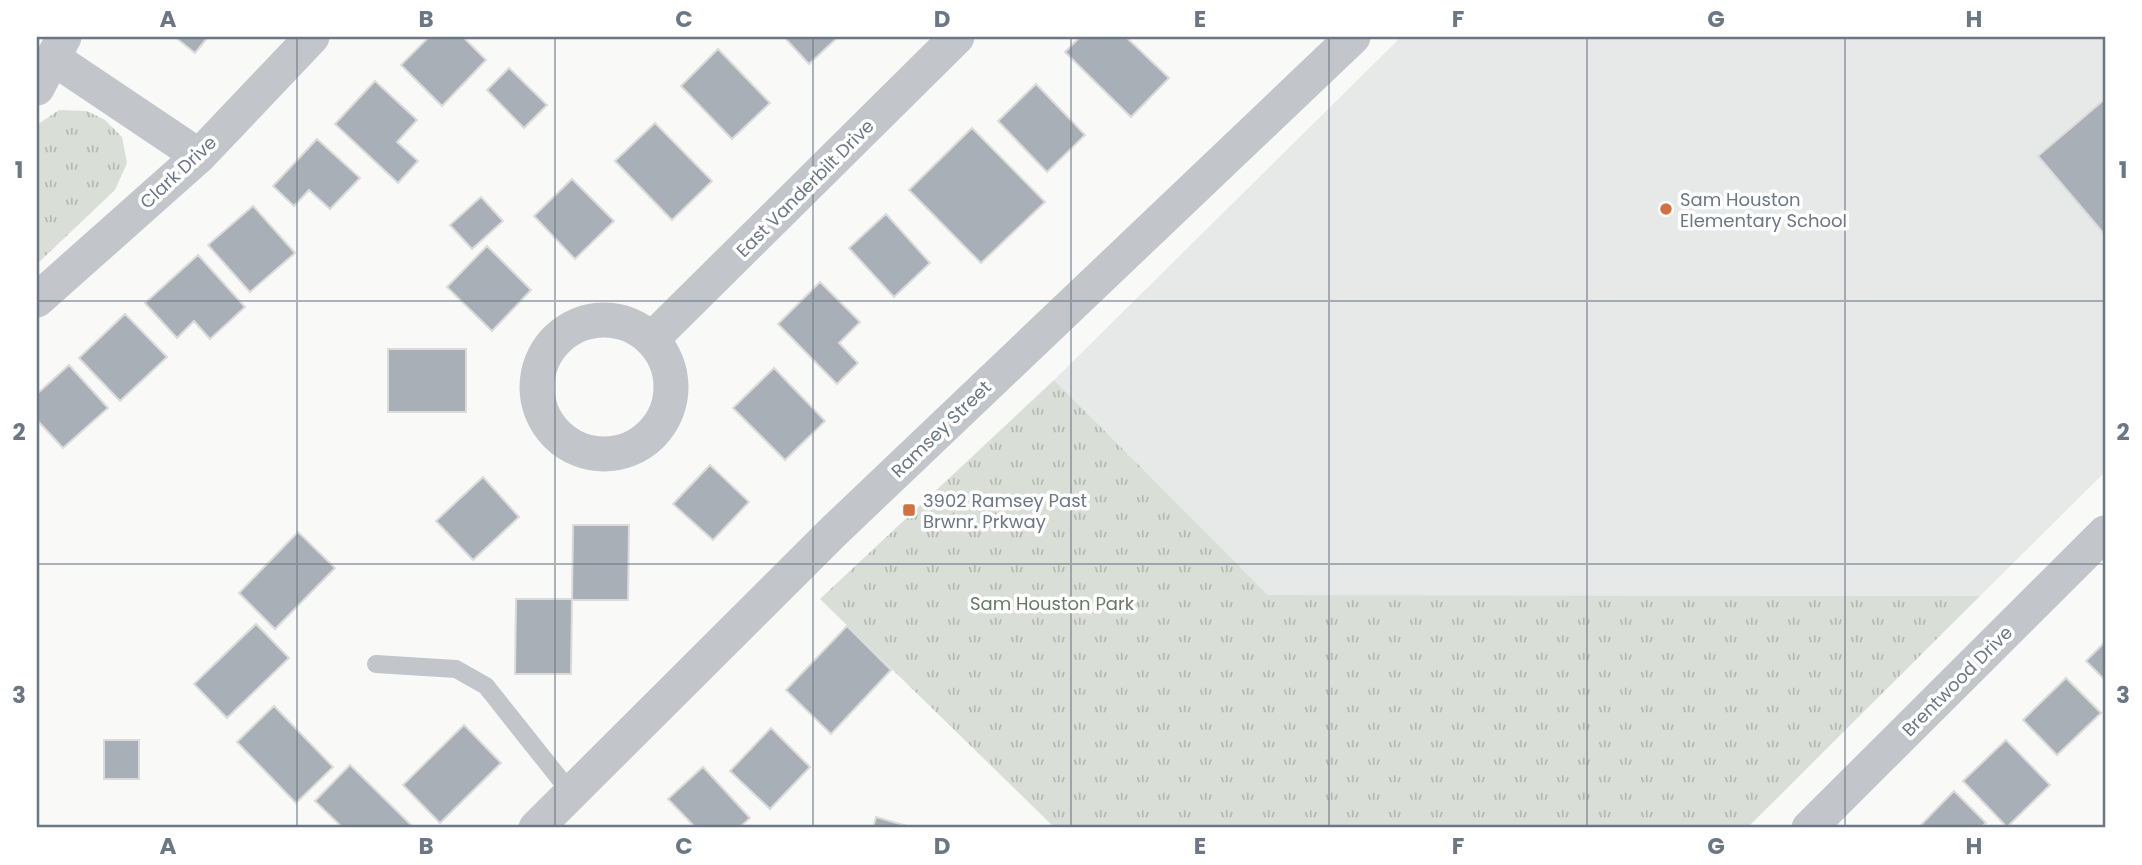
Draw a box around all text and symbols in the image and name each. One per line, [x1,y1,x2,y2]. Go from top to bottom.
text: A [160,3,177,35]
text: B [418,3,434,35]
text: C [675,3,693,35]
text: D [934,3,950,35]
text: E [1194,3,1206,35]
text: F [1452,3,1464,35]
text: G [1707,3,1725,35]
text: H [1966,3,1982,35]
street label: East Vanderbilt Drive [731,114,879,262]
street label: Clark Drive [134,130,222,214]
text: 1 [15,154,23,186]
text: 1 [2119,154,2127,186]
place label: Sam Houston Elementary School [1680,187,1847,233]
marker: Sam Houston Elementary School [1658,201,1674,217]
street label: Ramsey Street [886,375,996,483]
text: 2 [12,416,26,448]
text: 2 [2116,416,2130,448]
place label: 3902 Ramsey Past Brwnr. Prkway [923,488,1087,534]
marker: 3902 Ramsey Past Brwnr. Prkway [901,502,917,518]
park label: Sam Houston Park [970,591,1135,616]
street label: Brentwood Drive [1896,620,2018,742]
text: 3 [12,679,26,711]
text: 3 [2116,679,2130,711]
text: A [160,830,177,862]
text: B [418,830,434,862]
text: C [675,830,693,862]
text: D [934,830,950,862]
text: E [1194,830,1206,862]
text: F [1452,830,1464,862]
text: G [1707,830,1725,862]
text: H [1966,830,1982,862]

